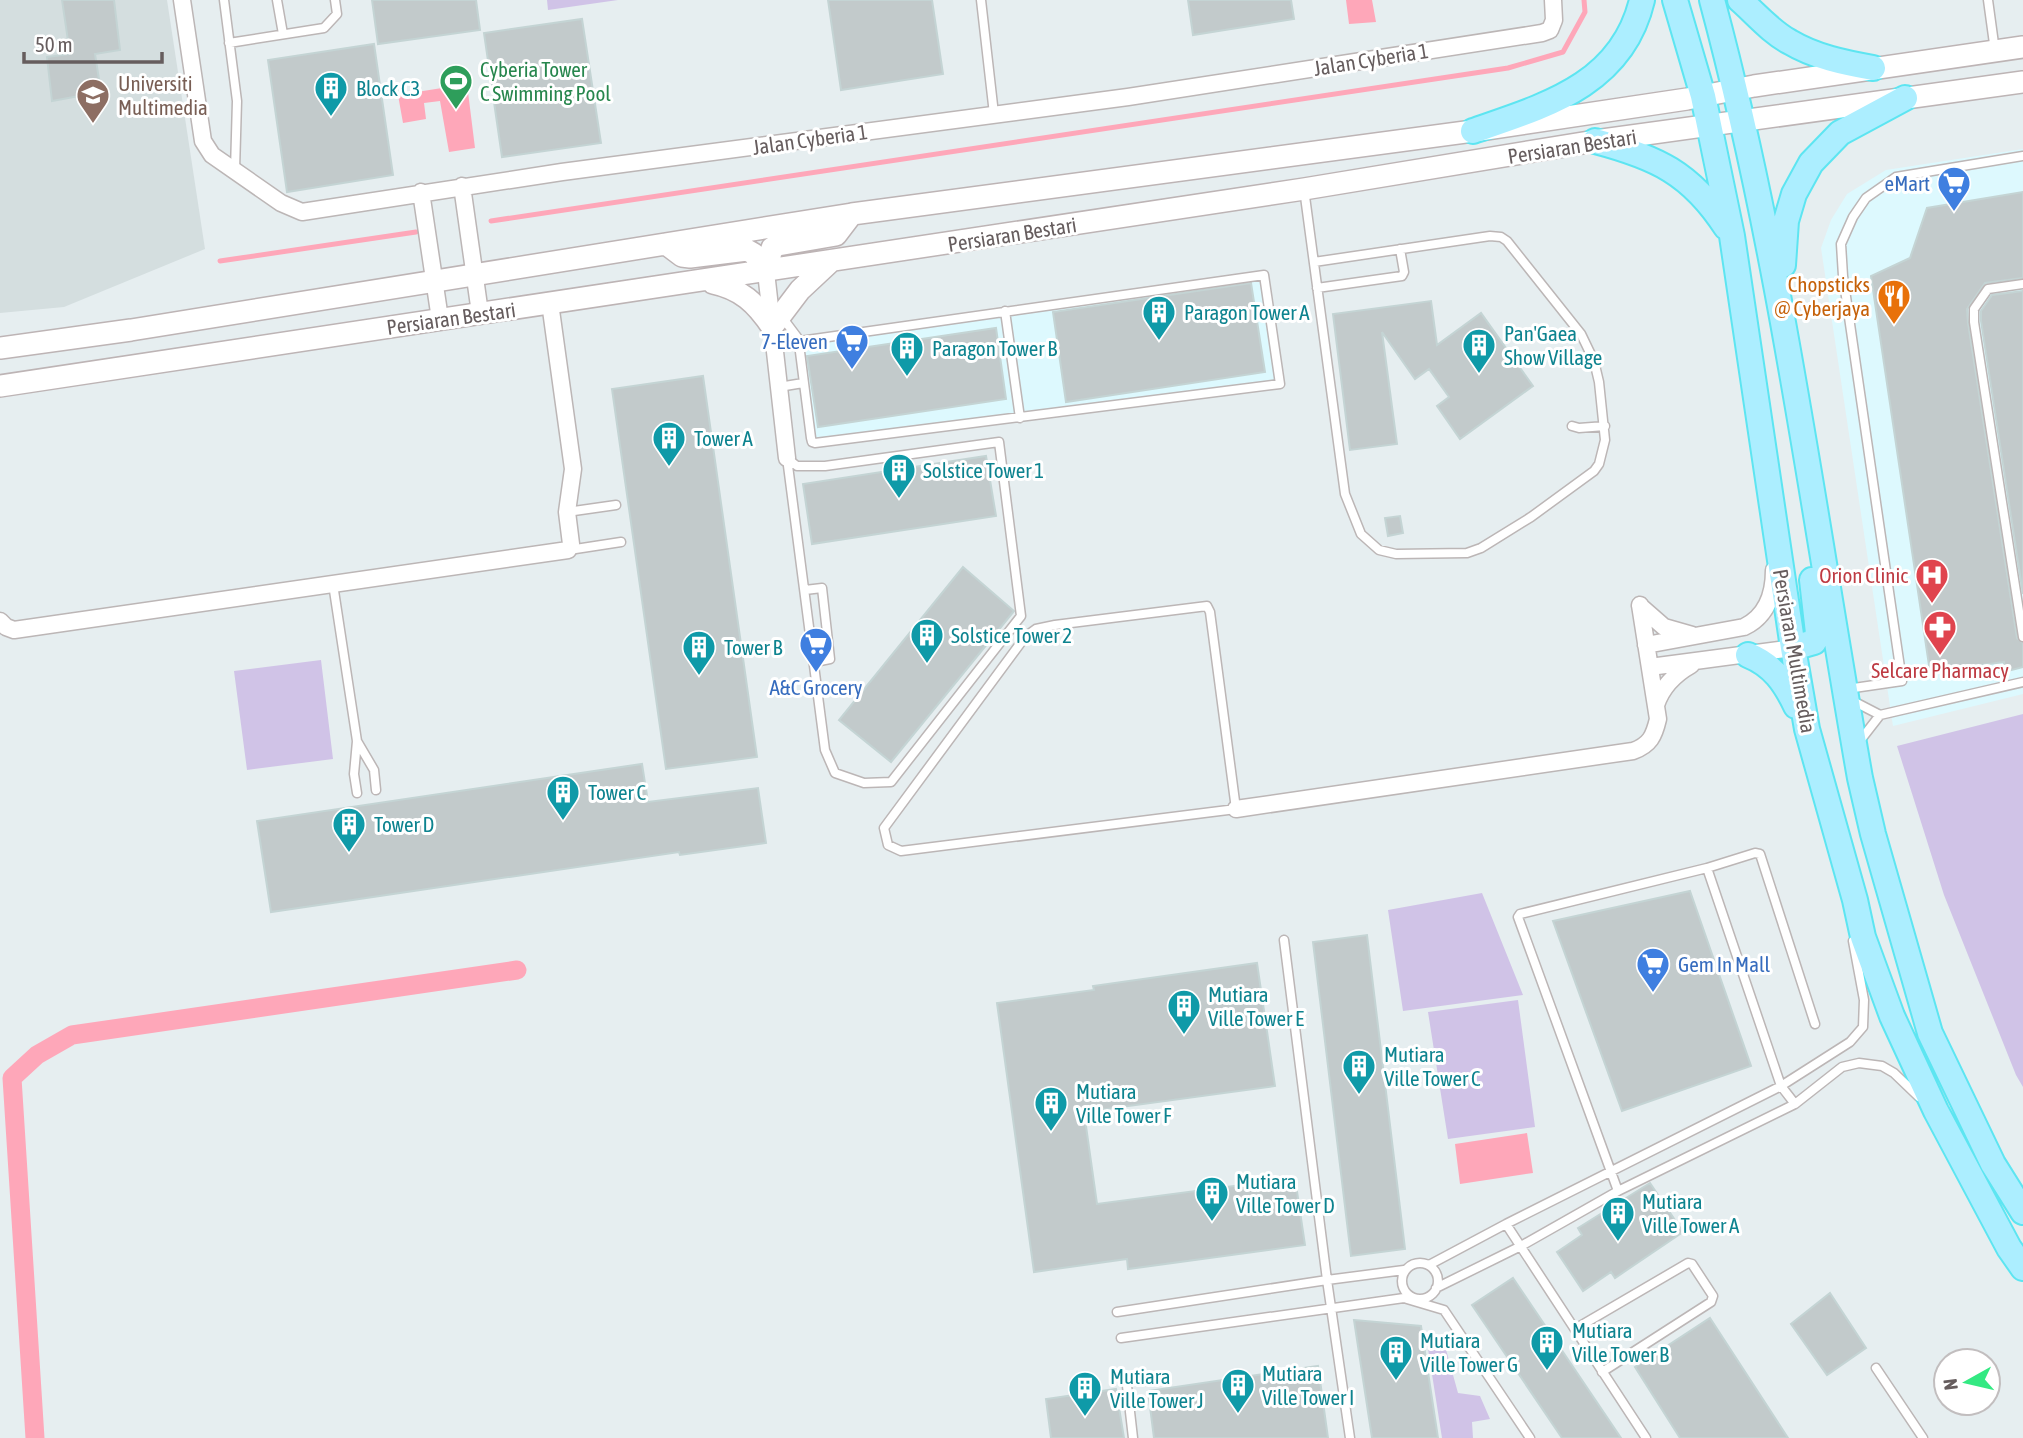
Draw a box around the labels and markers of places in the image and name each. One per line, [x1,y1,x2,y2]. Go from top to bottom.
place label: Cyberia Tower C Swimming Pool [480,57,611,105]
sports icon: Cyberia Tower C Swimming Pool [437,62,475,111]
building icon: Block C3 [312,69,350,118]
place label: Universiti Multimedia [118,71,208,119]
school or university icon: Universiti Multimedia [74,76,112,125]
place label: Block C3 [356,76,420,100]
supermarket icon: eMart [1935,164,1973,213]
place label: eMart [1885,171,1930,195]
place label: Chopsticks @ Cyberjaya [1774,272,1870,320]
restaurant icon: Chopsticks @ Cyberjaya [1875,277,1913,326]
building icon: Paragon Tower A [1140,293,1178,342]
place label: Paragon Tower A [1184,300,1310,324]
place label: Pan'Gaea Show Village [1504,321,1602,369]
supermarket icon: 7-Eleven [833,322,871,371]
building icon: Pan'Gaea Show Village [1460,326,1498,375]
place label: 7-Eleven [761,329,828,353]
building icon: Paragon Tower B [888,329,926,378]
place label: Paragon Tower B [932,336,1057,360]
building icon: Tower A [650,419,688,468]
place label: Tower A [694,426,754,450]
building icon: Solstice Tower 1 [880,451,918,500]
place label: Solstice Tower 1 [923,458,1044,482]
hospital icon: Orion Clinic [1913,556,1951,605]
place label: Orion Clinic [1819,563,1908,587]
pharmacy icon: Selcare Pharmacy [1921,608,1959,657]
building icon: Solstice Tower 2 [908,616,946,665]
place label: Solstice Tower 2 [951,623,1072,647]
supermarket icon: A&C Grocery [797,625,835,674]
building icon: Tower B [680,628,718,677]
place label: Tower B [724,635,783,659]
place label: Selcare Pharmacy [1871,658,2009,682]
place label: A&C Grocery [770,675,863,699]
building icon: Tower C [544,773,582,822]
place label: Tower C [588,780,647,804]
building icon: Tower D [330,805,368,854]
place label: Tower D [374,812,434,836]
supermarket icon: Gem In Mall [1634,945,1672,994]
place label: Gem In Mall [1678,952,1770,976]
place label: Mutiara Ville Tower E [1208,982,1304,1030]
building icon: Mutiara Ville Tower E [1165,987,1203,1036]
place label: Mutiara Ville Tower C [1384,1042,1481,1090]
building icon: Mutiara Ville Tower C [1340,1047,1378,1096]
place label: Mutiara Ville Tower F [1076,1079,1172,1127]
building icon: Mutiara Ville Tower F [1032,1084,1070,1133]
place label: Mutiara Ville Tower D [1236,1169,1335,1217]
building icon: Mutiara Ville Tower D [1193,1174,1231,1223]
place label: Mutiara Ville Tower A [1642,1189,1740,1237]
building icon: Mutiara Ville Tower A [1599,1194,1637,1243]
place label: Mutiara Ville Tower B [1572,1318,1669,1366]
building icon: Mutiara Ville Tower B [1528,1323,1566,1372]
place label: Mutiara Ville Tower G [1420,1328,1518,1376]
building icon: Mutiara Ville Tower G [1377,1333,1415,1382]
place label: Mutiara Ville Tower I [1262,1361,1354,1409]
place label: Mutiara Ville Tower J [1110,1364,1204,1412]
building icon: Mutiara Ville Tower I [1219,1366,1257,1415]
building icon: Mutiara Ville Tower J [1066,1369,1104,1418]

